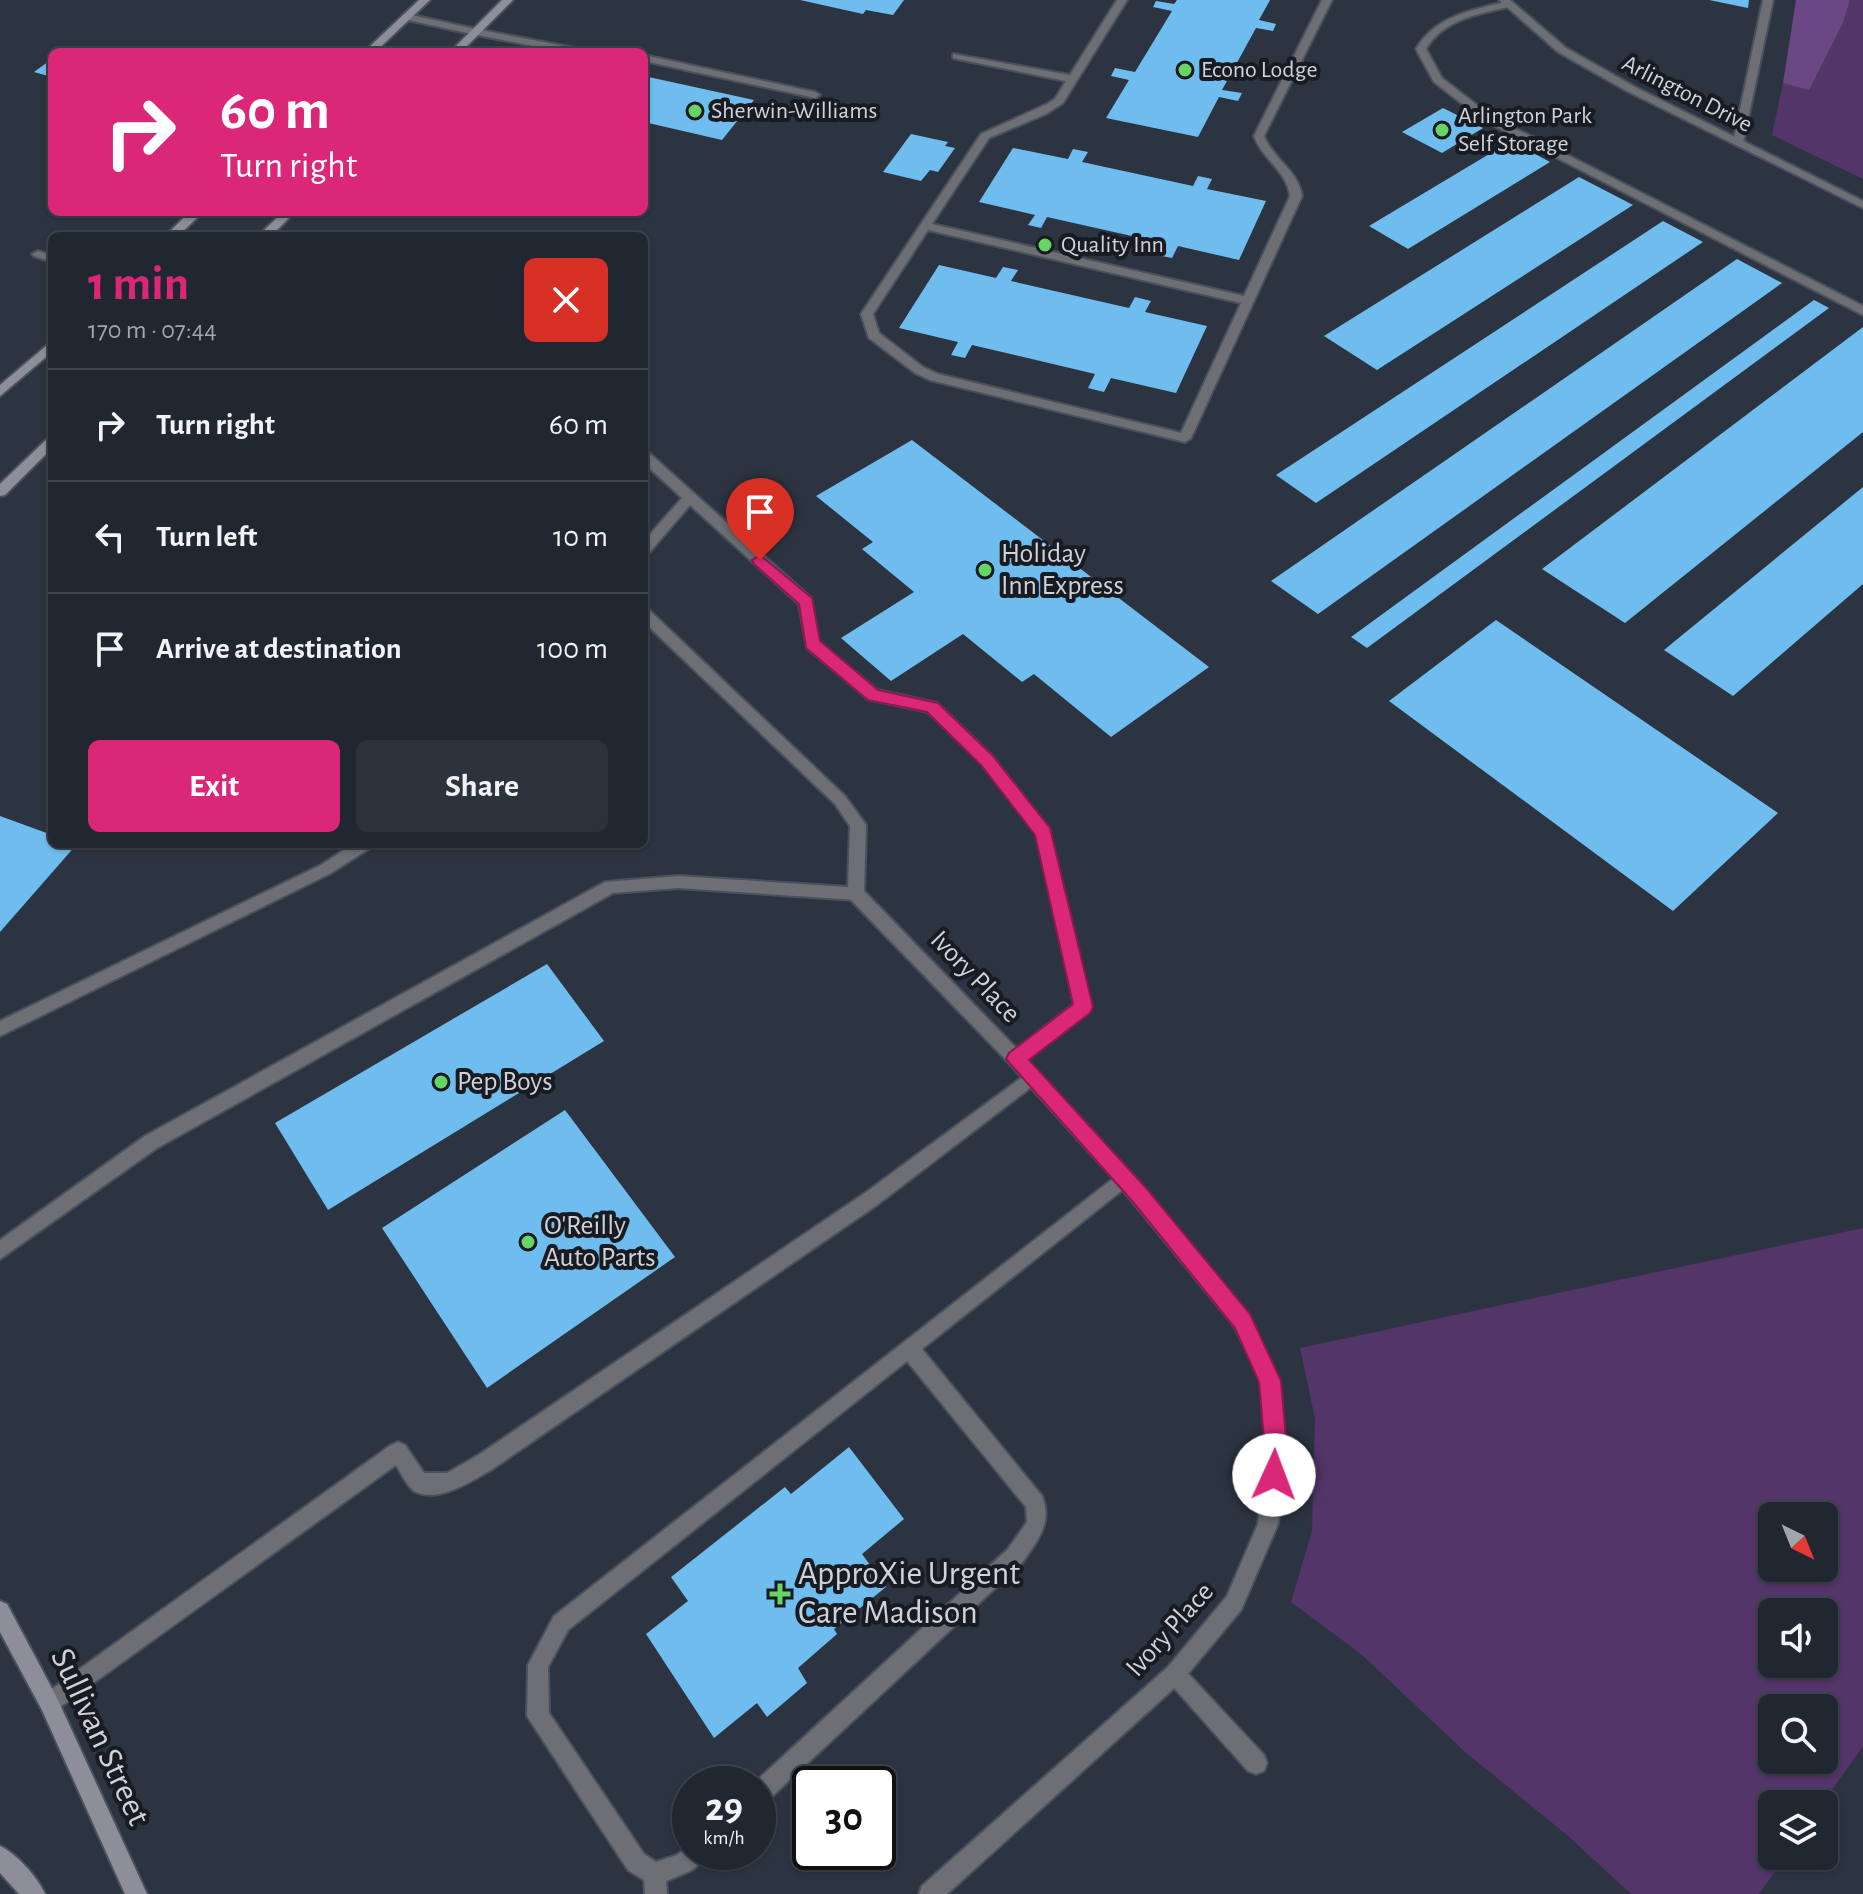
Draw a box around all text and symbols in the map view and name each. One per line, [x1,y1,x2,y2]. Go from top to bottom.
street label: Arlington Drive [1618,51,1756,137]
place label: Econo Lodge [1201,58,1317,82]
marker: Econo Lodge [1176,61,1194,79]
icon: right [88,80,192,184]
text: 60 m [220,83,330,139]
place label: Sherwin-Williams [711,99,877,123]
marker: Sherwin-Williams [686,102,704,120]
place label: Arlington Park Self Storage [1458,104,1592,156]
marker: Arlington Park Self Storage [1433,121,1451,139]
text: Turn right [220,148,357,184]
place label: Quality Inn [1061,233,1164,257]
marker: Quality Inn [1036,236,1054,254]
button: close [524,258,608,342]
text: 1 min [88,261,189,309]
text: 170 m · 07:44 [88,317,217,343]
icon: right [88,403,132,447]
text: Turn right [156,410,275,440]
text: 60 m [549,410,608,440]
pin [726,478,794,560]
icon: arrive [738,490,782,534]
icon: left [88,515,132,559]
text: Turn left [156,522,257,552]
text: 10 m [553,522,608,552]
place label: Holiday Inn Express [1001,540,1124,600]
marker: Holiday Inn Express [976,561,994,579]
icon: arrive [88,627,132,671]
text: Arrive at destination [156,634,402,664]
text: 100 m [537,634,608,664]
button: Exit [88,740,340,832]
button: Share [356,740,608,832]
street label: Ivory Place [925,926,1025,1028]
place label: Pep Boys [457,1068,553,1096]
marker: Pep Boys [432,1073,450,1091]
place label: O'Reilly Auto Parts [544,1212,656,1272]
marker: O'Reilly Auto Parts [519,1233,537,1251]
position arrow [1232,1433,1316,1517]
north arrow [1758,1502,1838,1582]
map controls [1758,1502,1838,1870]
place label: ApproXie Urgent Care Madison [798,1557,1020,1630]
street label: Ivory Place [1121,1578,1219,1682]
marker: ApproXie Urgent Care Madison [769,1583,791,1605]
button: sound [1758,1598,1838,1678]
street label: Sullivan Street [44,1643,156,1831]
button: search [1758,1694,1838,1774]
speed limit sign: 30 [792,1766,896,1870]
text: 29 [705,1788,743,1828]
button: layers [1758,1790,1838,1870]
text: km/h [703,1828,745,1848]

